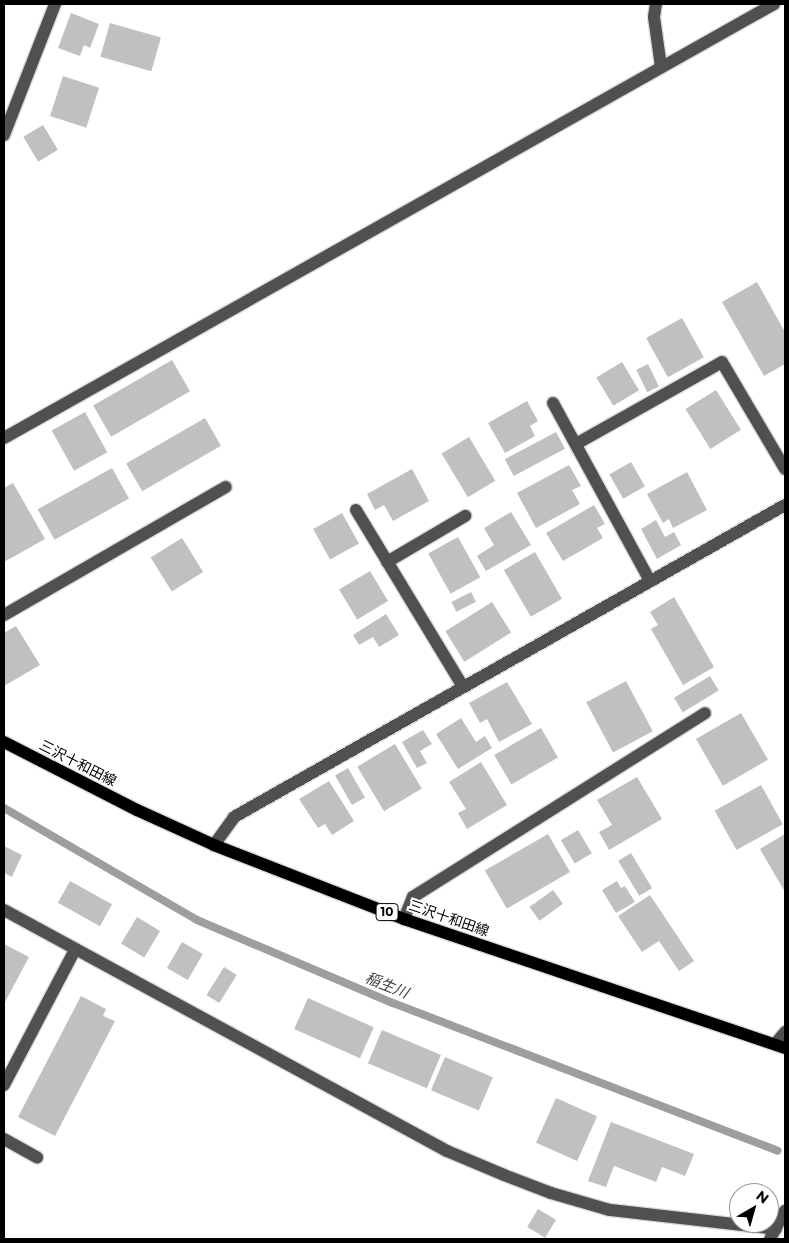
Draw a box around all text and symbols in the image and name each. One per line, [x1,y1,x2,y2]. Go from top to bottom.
street label: 三沢十和田線 [37,736,119,790]
street label: 三沢十和田線 [407,896,491,940]
road number: 10 [374,902,400,922]
water label: 稲生川 [363,968,411,1002]
north arrow [729,1183,779,1233]
text: N [753,1186,773,1208]

